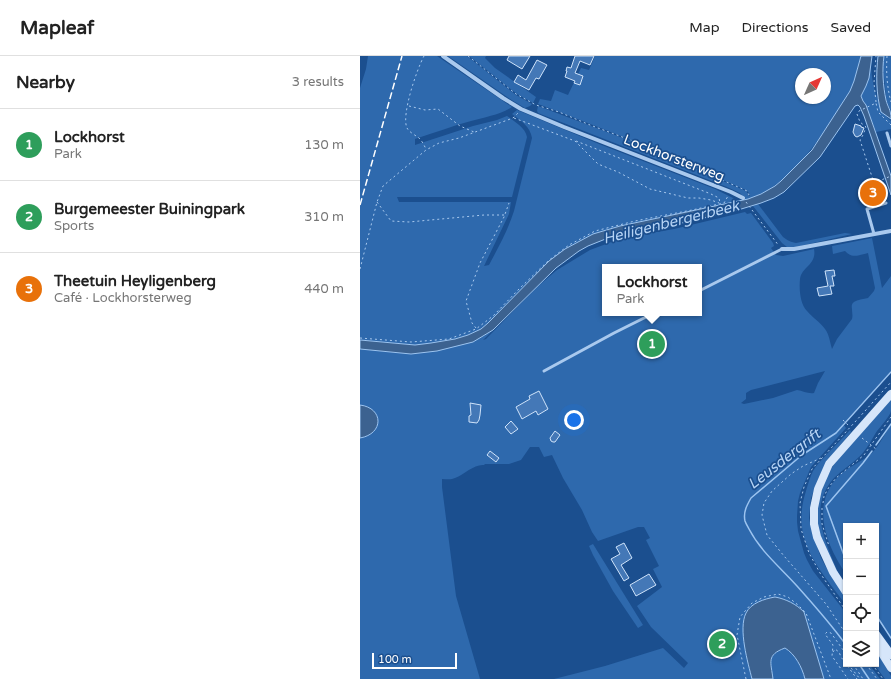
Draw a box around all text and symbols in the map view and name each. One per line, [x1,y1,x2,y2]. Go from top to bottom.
text: Mapleaf [20,17,94,39]
text: Map [689,19,720,36]
text: Directions [742,19,809,36]
text: Saved [831,19,871,36]
north arrow [795,68,831,104]
text: Nearby [16,72,75,93]
text: 3 results [292,74,344,90]
text: Lockhorst [54,128,125,146]
street label: Lockhorsterweg [621,131,727,185]
text: 1 [25,137,33,153]
text: 130 m [304,137,344,153]
text: Park [54,146,82,162]
pin: 3 [860,178,886,208]
water label: Heiligenbergerbeek [601,196,743,248]
text: Burgemeester Buiningpark [54,200,245,218]
text: 2 [25,209,33,225]
text: 310 m [304,209,344,225]
text: Sports [54,218,94,234]
popup [602,264,702,316]
text: Theetuin Heyligenberg [54,272,216,290]
text: Lockhorst [617,273,687,291]
text: 3 [25,281,33,297]
text: 440 m [304,281,344,297]
text: Café · Lockhorsterweg [54,290,192,306]
text: Park [617,291,644,307]
pin: 1 [639,329,665,359]
your location [564,410,584,430]
water label: Leusdergrift [744,424,826,493]
map controls [843,523,879,667]
button: + [843,523,879,559]
button: − [843,559,879,595]
button: locate [843,595,879,631]
pin: 2 [709,629,735,659]
button: layers [843,631,879,667]
scale bar [372,651,457,670]
text: 100 m [378,653,412,666]

